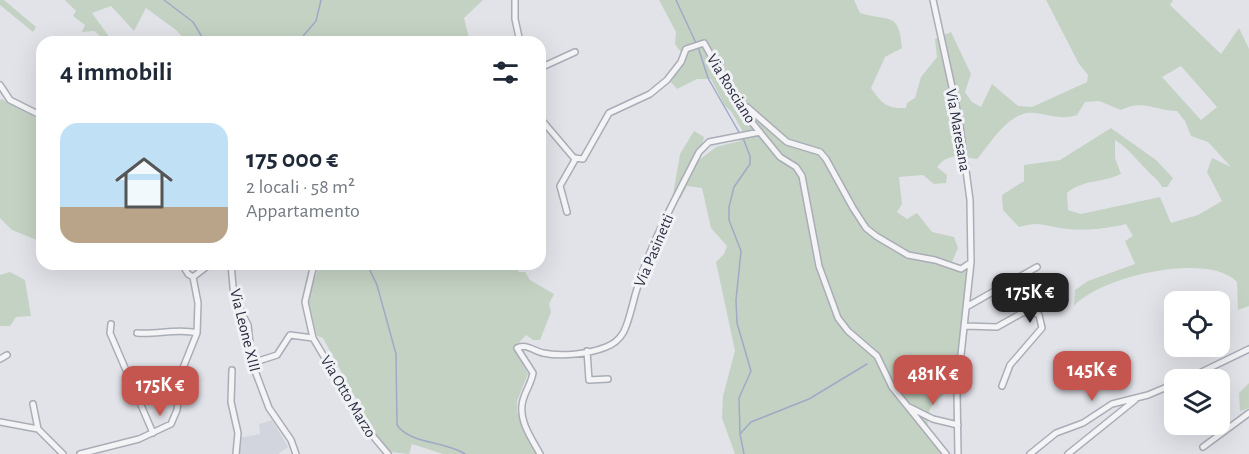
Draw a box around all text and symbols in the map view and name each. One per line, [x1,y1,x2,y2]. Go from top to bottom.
street label: Via Rosciano [704,51,759,126]
icon: filters [489,56,522,89]
text: 4 immobili [60,59,172,85]
street label: Via Maresana [943,87,973,173]
text: 175 000 € [246,146,338,172]
icon: home [108,147,180,219]
text: 2 locali · 58 m² [246,177,355,197]
text: Appartamento [246,201,360,221]
street label: Via Pasinetti [631,211,676,289]
pin: 175K € [981,273,1079,324]
text: 175K € [1006,282,1054,302]
street label: Via Leone XIII [227,287,263,373]
map controls [1164,291,1230,435]
button: locate [1164,291,1230,357]
pin: 145K € [1043,351,1141,402]
street label: Via Otto Marzo [317,353,379,440]
pin: 481K € [884,355,982,406]
text: 145K € [1067,360,1117,380]
text: 481K € [907,364,959,384]
pin: 175K € [111,366,209,417]
button: layers [1164,369,1230,435]
text: 175K € [136,375,184,395]

